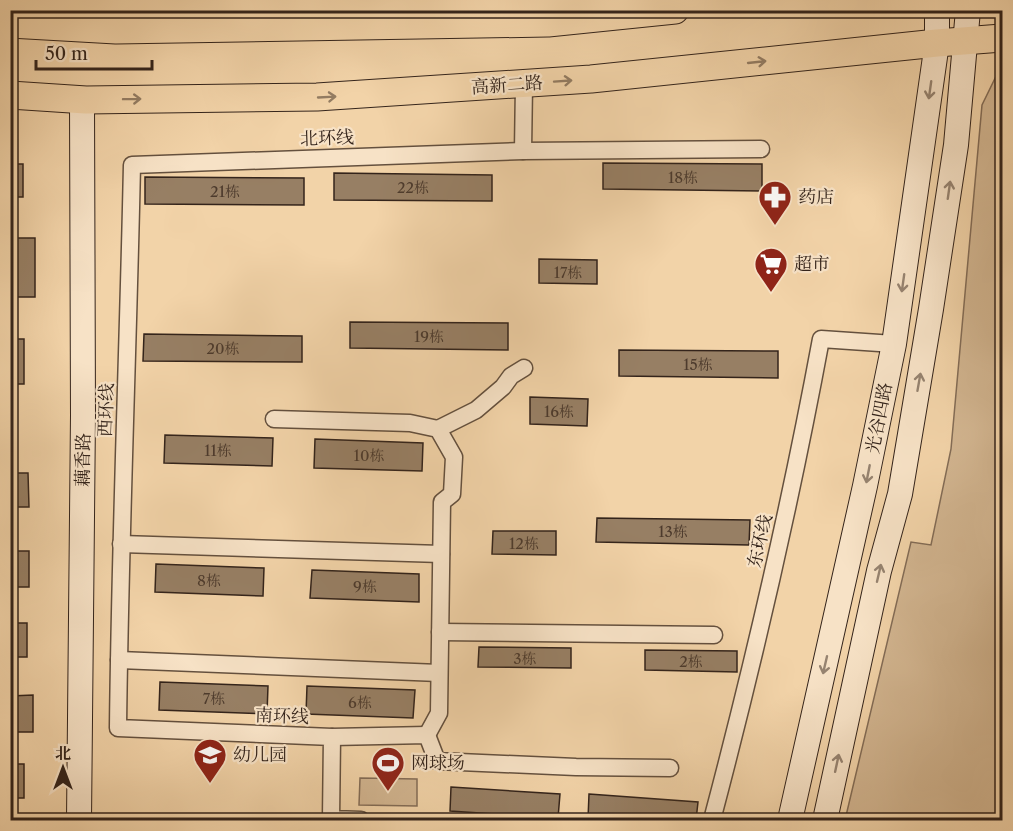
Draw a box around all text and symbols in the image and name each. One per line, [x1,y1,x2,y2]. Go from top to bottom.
scale bar [36,33,152,71]
text: 50 m [45,43,88,65]
one-way arrow [747,56,767,67]
street label: 高新二路 [470,72,544,98]
one-way arrow [553,76,573,87]
one-way arrow [925,79,936,99]
one-way arrow [316,91,336,102]
one-way arrow [121,94,141,105]
street label: 北环线 [300,126,354,150]
house number: 18栋 [668,168,698,187]
house number: 22栋 [397,178,429,197]
pharmacy icon: 药店 [757,179,793,226]
one-way arrow [944,180,955,200]
house number: 21栋 [210,182,240,201]
place label: 药店 [798,186,834,208]
supermarket icon: 超市 [753,246,789,293]
place label: 超市 [794,253,830,275]
house number: 17栋 [554,263,582,282]
one-way arrow [897,272,908,292]
house number: 19栋 [414,327,444,346]
house number: 20栋 [206,339,240,358]
house number: 15栋 [683,355,713,374]
one-way arrow [914,373,925,393]
street label: 光谷四路 [861,381,897,455]
street label: 西环线 [94,383,118,437]
house number: 16栋 [544,402,574,421]
street label: 藕香路 [72,433,94,487]
house number: 11栋 [204,441,232,460]
house number: 10栋 [354,446,384,465]
one-way arrow [862,464,873,484]
street label: 东环线 [743,512,777,570]
house number: 13栋 [658,522,688,541]
house number: 12栋 [509,534,539,553]
one-way arrow [874,564,886,583]
house number: 8栋 [197,571,221,590]
house number: 9栋 [353,577,377,596]
house number: 3栋 [513,649,537,668]
house number: 2栋 [679,652,703,671]
one-way arrow [819,654,830,674]
house number: 7栋 [203,689,225,708]
house number: 6栋 [348,693,372,712]
street label: 南环线 [255,704,309,728]
school or university icon: 幼儿园 [192,737,228,784]
north arrow [33,738,93,798]
text: 北 [55,743,71,763]
place label: 幼儿园 [233,744,287,766]
sports icon: 网球场 [370,745,406,792]
place label: 网球场 [411,752,465,774]
one-way arrow [832,754,843,774]

